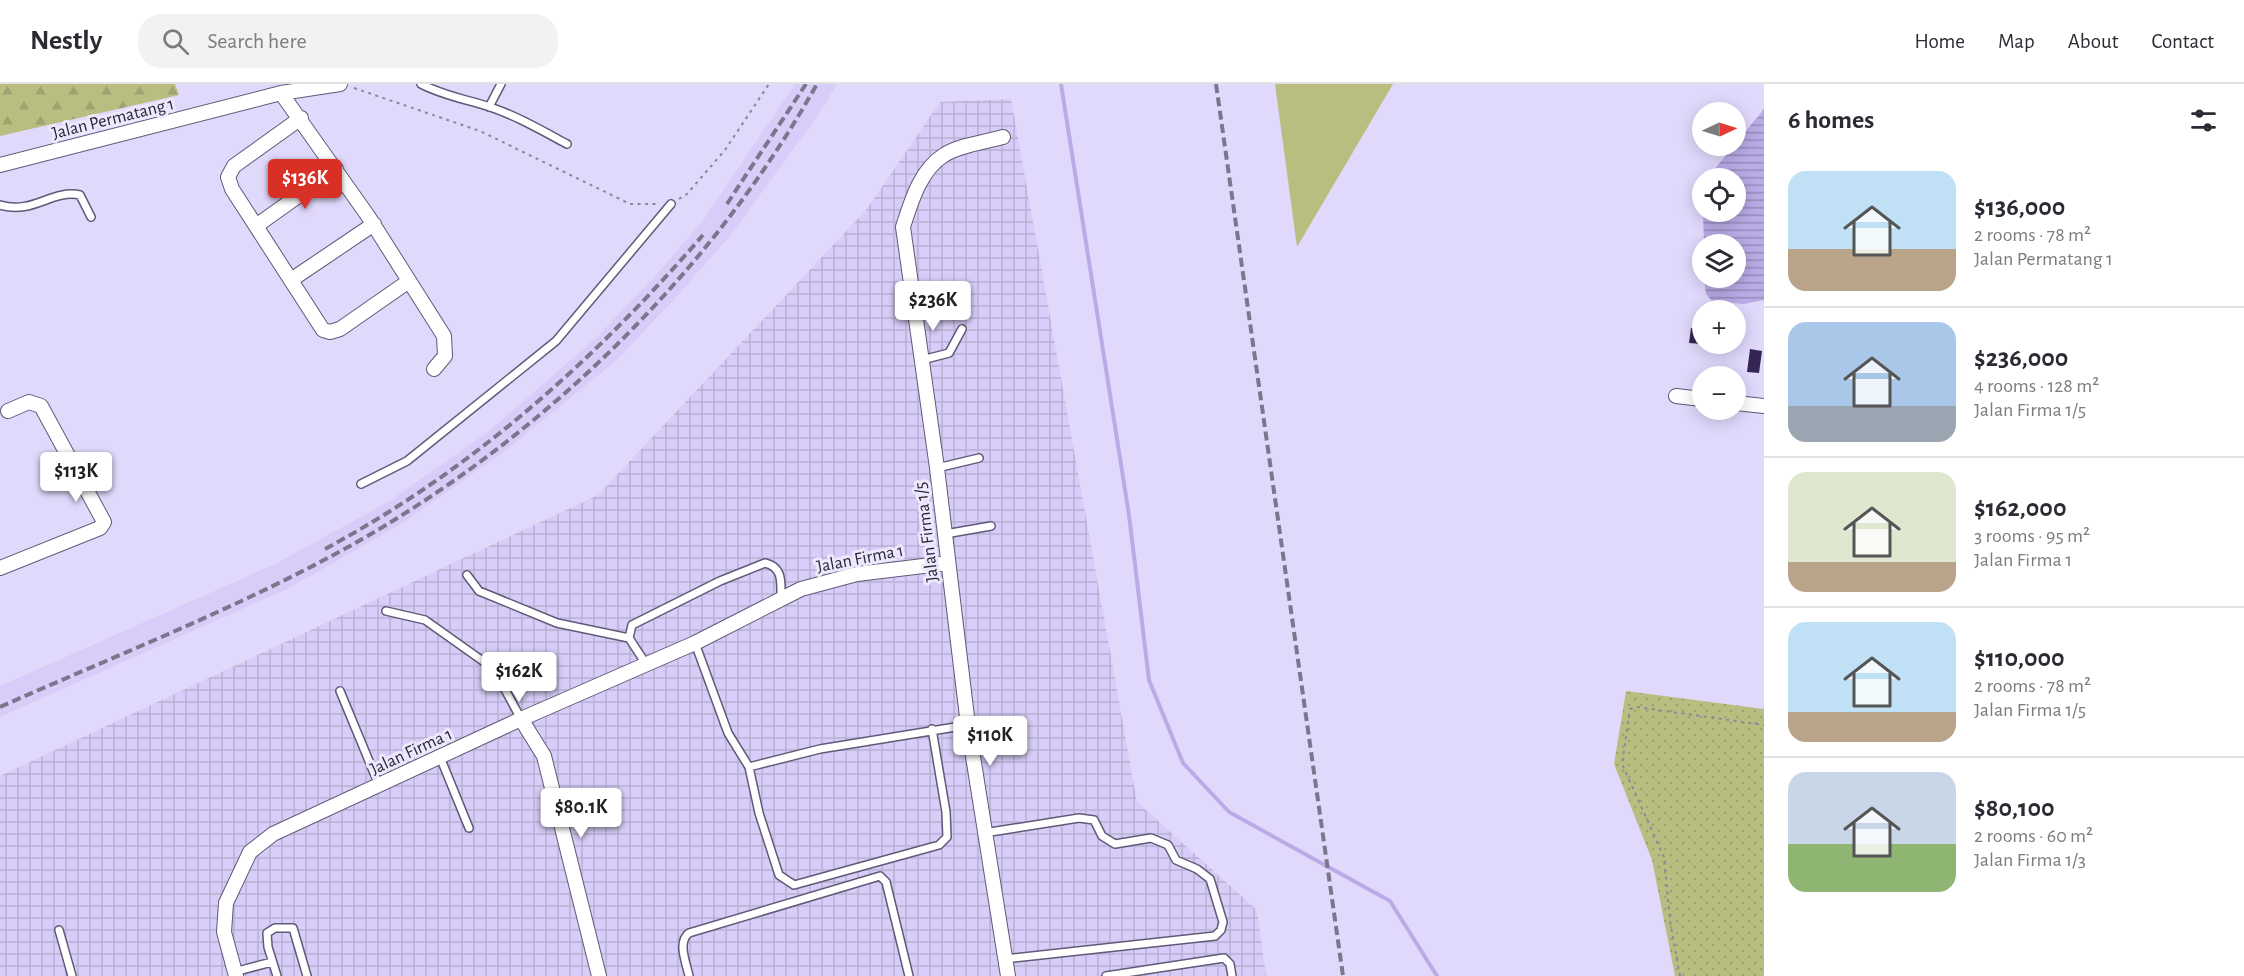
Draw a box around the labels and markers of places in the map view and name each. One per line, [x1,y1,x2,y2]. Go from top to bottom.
pin: $136K [263,159,347,210]
pin: $236K [891,281,975,332]
pin: $113K [34,452,118,503]
pin: $162K [477,652,561,703]
pin: $110K [948,716,1032,767]
pin: $80.1K [532,788,630,839]

